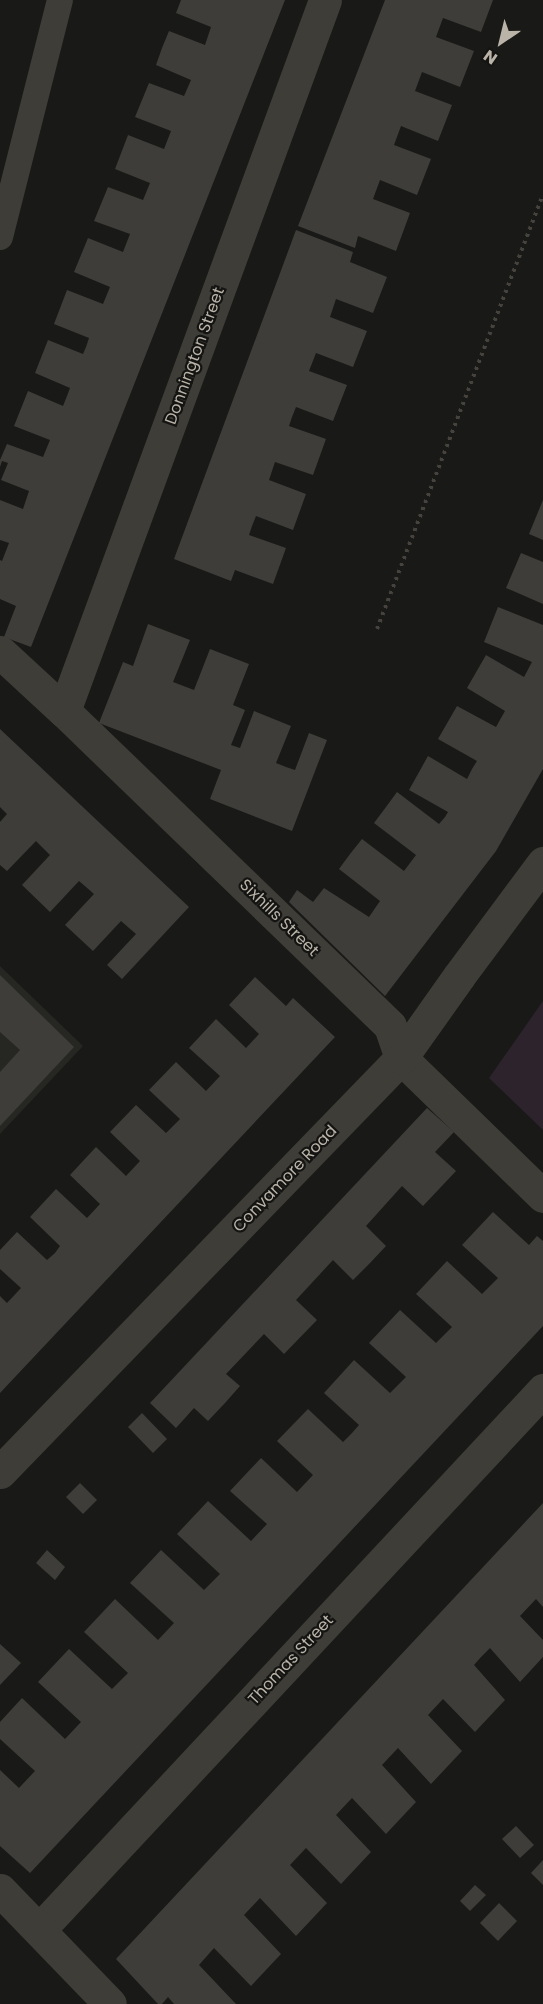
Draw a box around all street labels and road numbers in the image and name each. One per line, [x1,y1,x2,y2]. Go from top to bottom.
street label: Donnington Street [161,285,229,427]
street label: Sixhills Street [235,875,323,961]
street label: Convamore Road [229,1122,341,1236]
street label: Thomas Street [244,1611,338,1709]

